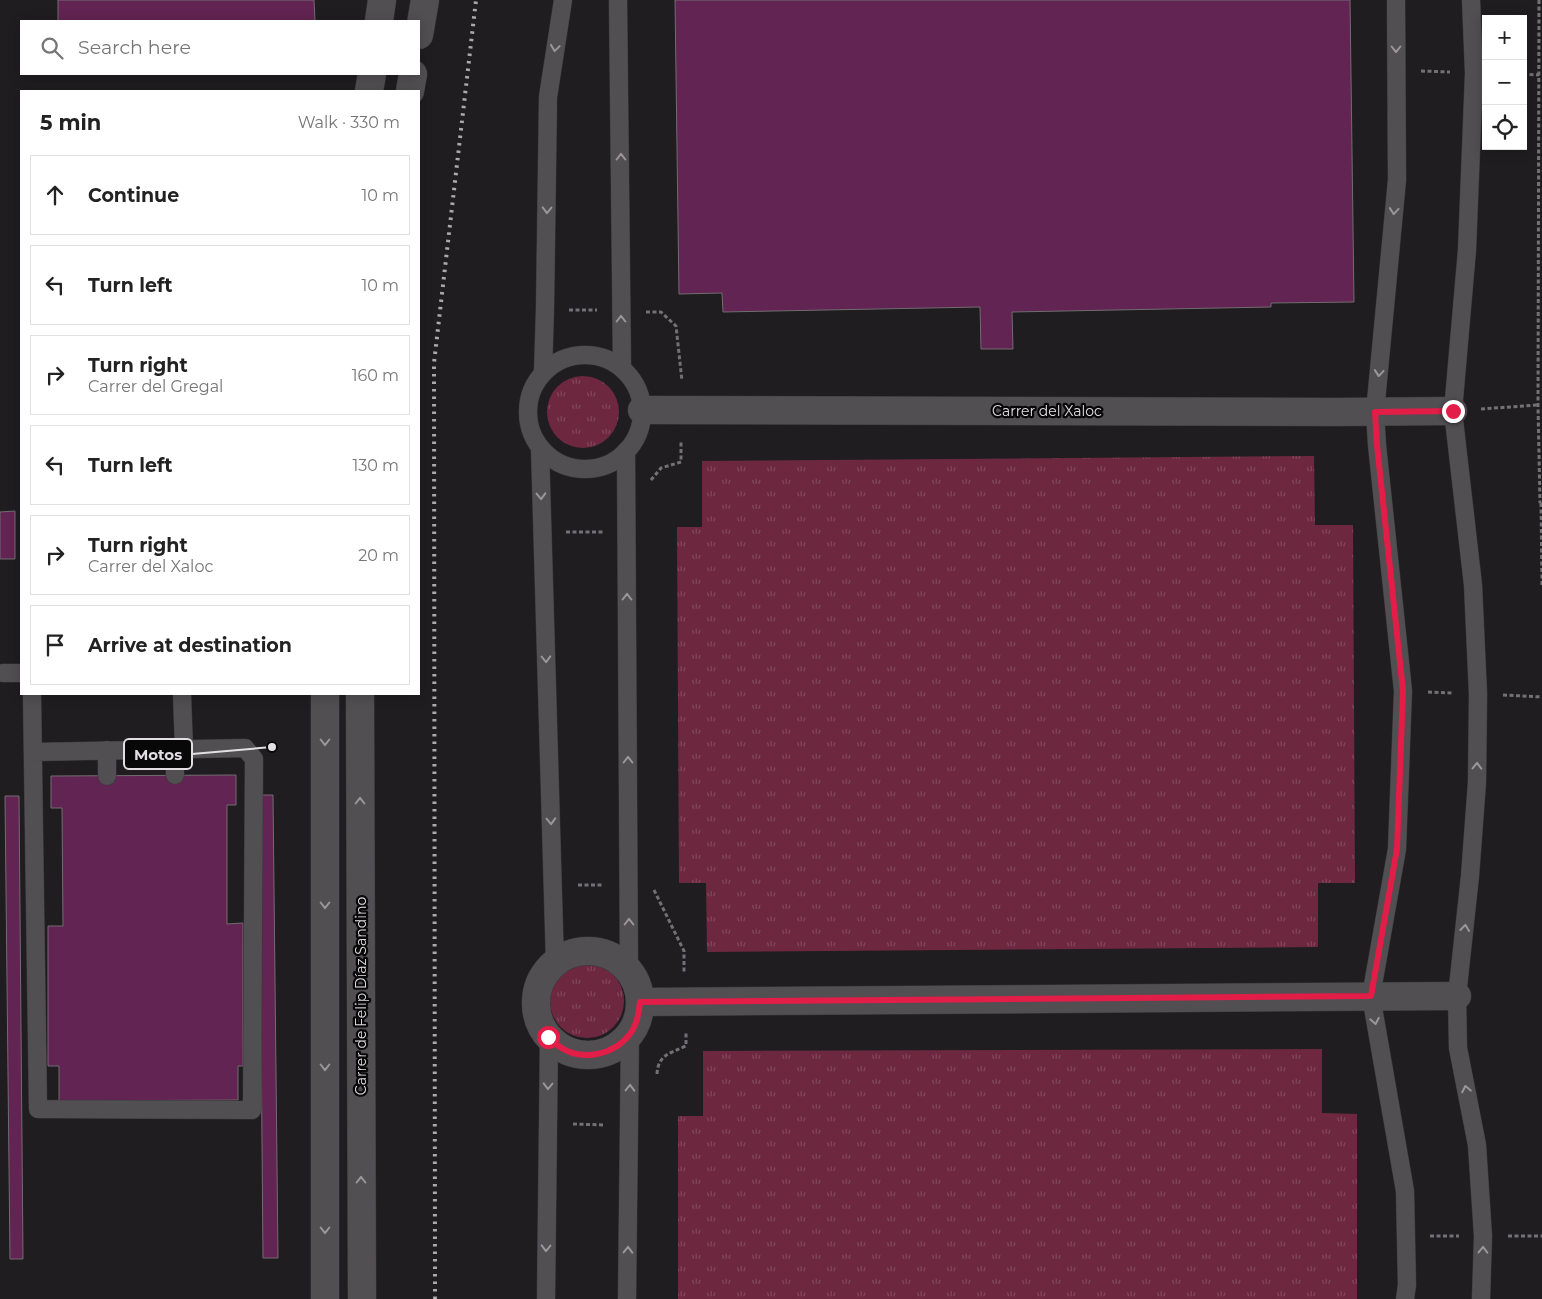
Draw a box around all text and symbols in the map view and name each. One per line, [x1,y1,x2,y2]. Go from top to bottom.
map controls [1482,15,1527,150]
button: + [1482,15,1527,60]
search box [20,20,420,75]
icon: search [38,34,66,62]
text: Search here [78,36,191,59]
one-way arrow [551,44,561,53]
one-way arrow [1391,45,1401,53]
button: − [1482,60,1527,105]
button: locate [1482,105,1527,150]
text: 5 min [40,110,101,135]
text: Walk · 330 m [298,113,400,132]
one-way arrow [616,153,626,160]
icon: ahead [41,181,69,209]
text: Continue [88,184,179,207]
text: 10 m [361,186,399,205]
one-way arrow [542,206,552,214]
one-way arrow [1389,207,1400,215]
icon: left [41,271,69,299]
text: Turn left [88,274,173,297]
text: 10 m [361,276,399,295]
one-way arrow [616,315,627,323]
text: Turn right [88,354,188,377]
icon: right [41,361,69,389]
text: 160 m [352,366,399,385]
one-way arrow [1374,369,1385,377]
text: Carrer del Gregal [88,377,223,396]
route end [1442,400,1465,423]
street label: Carrer del Xaloc [992,402,1102,420]
icon: left [41,451,69,479]
text: Turn left [88,454,173,477]
text: 130 m [352,456,399,475]
one-way arrow [536,493,546,501]
text: Turn right [88,534,188,557]
icon: right [41,541,69,569]
text: 20 m [358,546,399,565]
text: Carrer del Xaloc [88,557,213,576]
one-way arrow [622,593,632,600]
icon: arrive [41,631,69,659]
text: Arrive at destination [88,634,292,657]
one-way arrow [541,656,551,663]
callout: Motos [124,739,192,769]
one-way arrow [320,739,330,747]
text: Motos [134,745,182,764]
one-way arrow [623,755,633,763]
one-way arrow [1472,761,1482,769]
one-way arrow [355,796,365,804]
one-way arrow [545,817,556,825]
street label: Carrer de Felip Díaz Sandino [352,897,370,1095]
one-way arrow [320,902,330,909]
one-way arrow [624,918,634,926]
one-way arrow [1459,923,1470,931]
one-way arrow [1370,1017,1380,1025]
route start [537,1026,560,1049]
one-way arrow [320,1064,330,1072]
one-way arrow [543,1082,553,1090]
one-way arrow [625,1084,635,1092]
one-way arrow [1461,1085,1472,1093]
one-way arrow [356,1176,367,1184]
one-way arrow [320,1226,330,1234]
one-way arrow [541,1244,551,1252]
one-way arrow [623,1246,633,1254]
one-way arrow [1477,1246,1488,1254]

